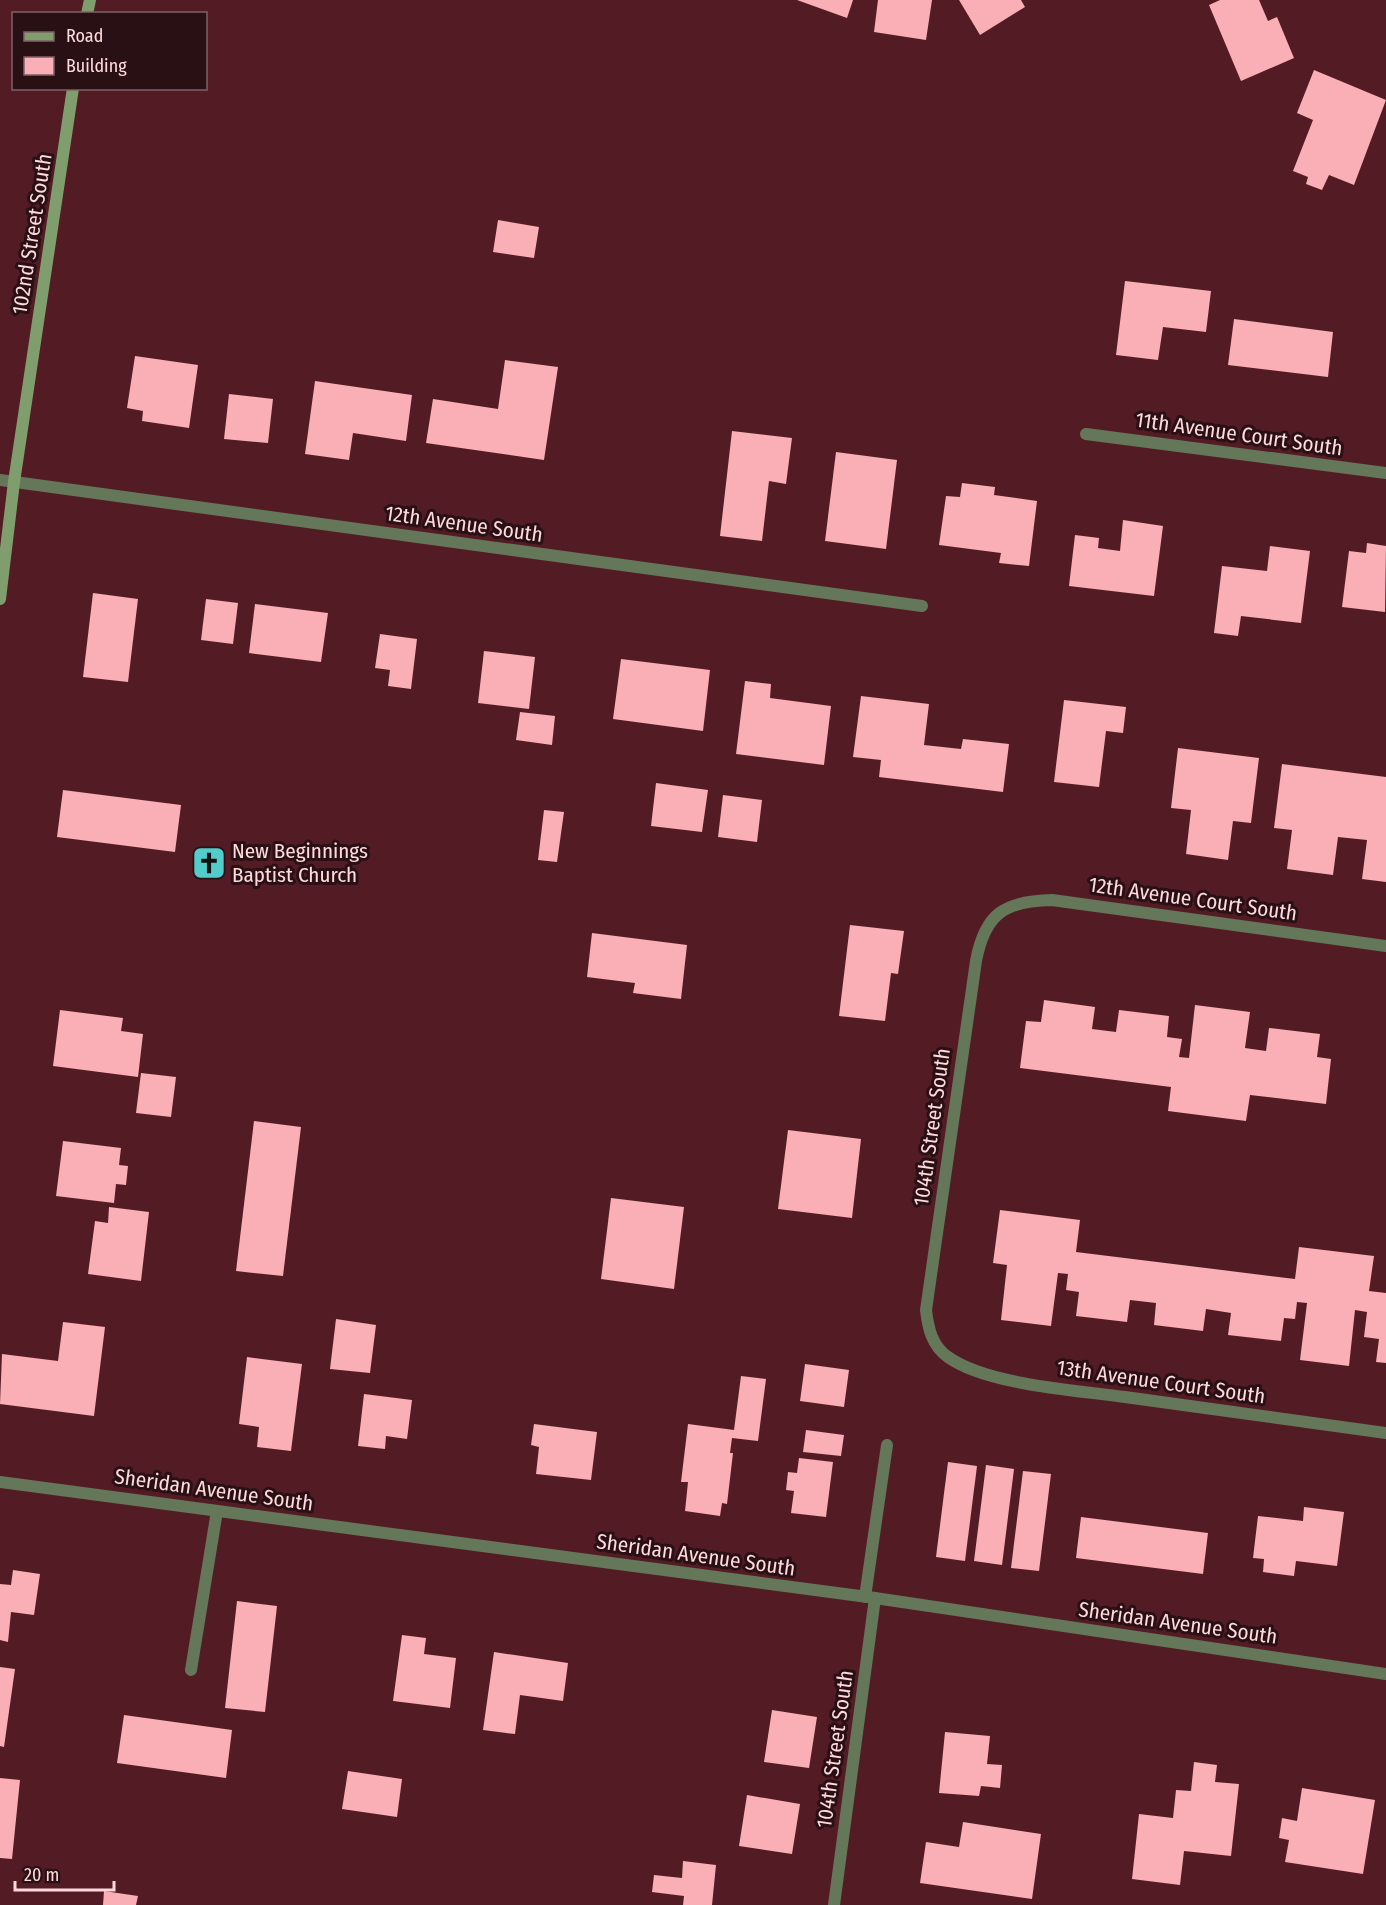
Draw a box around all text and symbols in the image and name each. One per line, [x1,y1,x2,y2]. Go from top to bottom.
legend [12,12,207,90]
text: Road [66,25,103,47]
text: Building [66,55,127,77]
street label: 102nd Street South [6,152,58,316]
street label: 11th Avenue Court South [1134,407,1344,461]
street label: 12th Avenue South [384,500,544,548]
place label: New Beginnings Baptist Church [232,838,368,888]
church icon: New Beginnings Baptist Church [191,845,227,881]
street label: 12th Avenue Court South [1087,872,1299,926]
street label: 104th Street South [908,1046,956,1208]
street label: 13th Avenue Court South [1055,1354,1267,1410]
street label: Sheridan Avenue South [113,1463,315,1517]
street label: Sheridan Avenue South [595,1528,797,1582]
street label: Sheridan Avenue South [1077,1596,1279,1650]
street label: 104th Street South [811,1668,859,1830]
scale bar [15,1854,114,1892]
text: 20 m [24,1864,59,1886]

